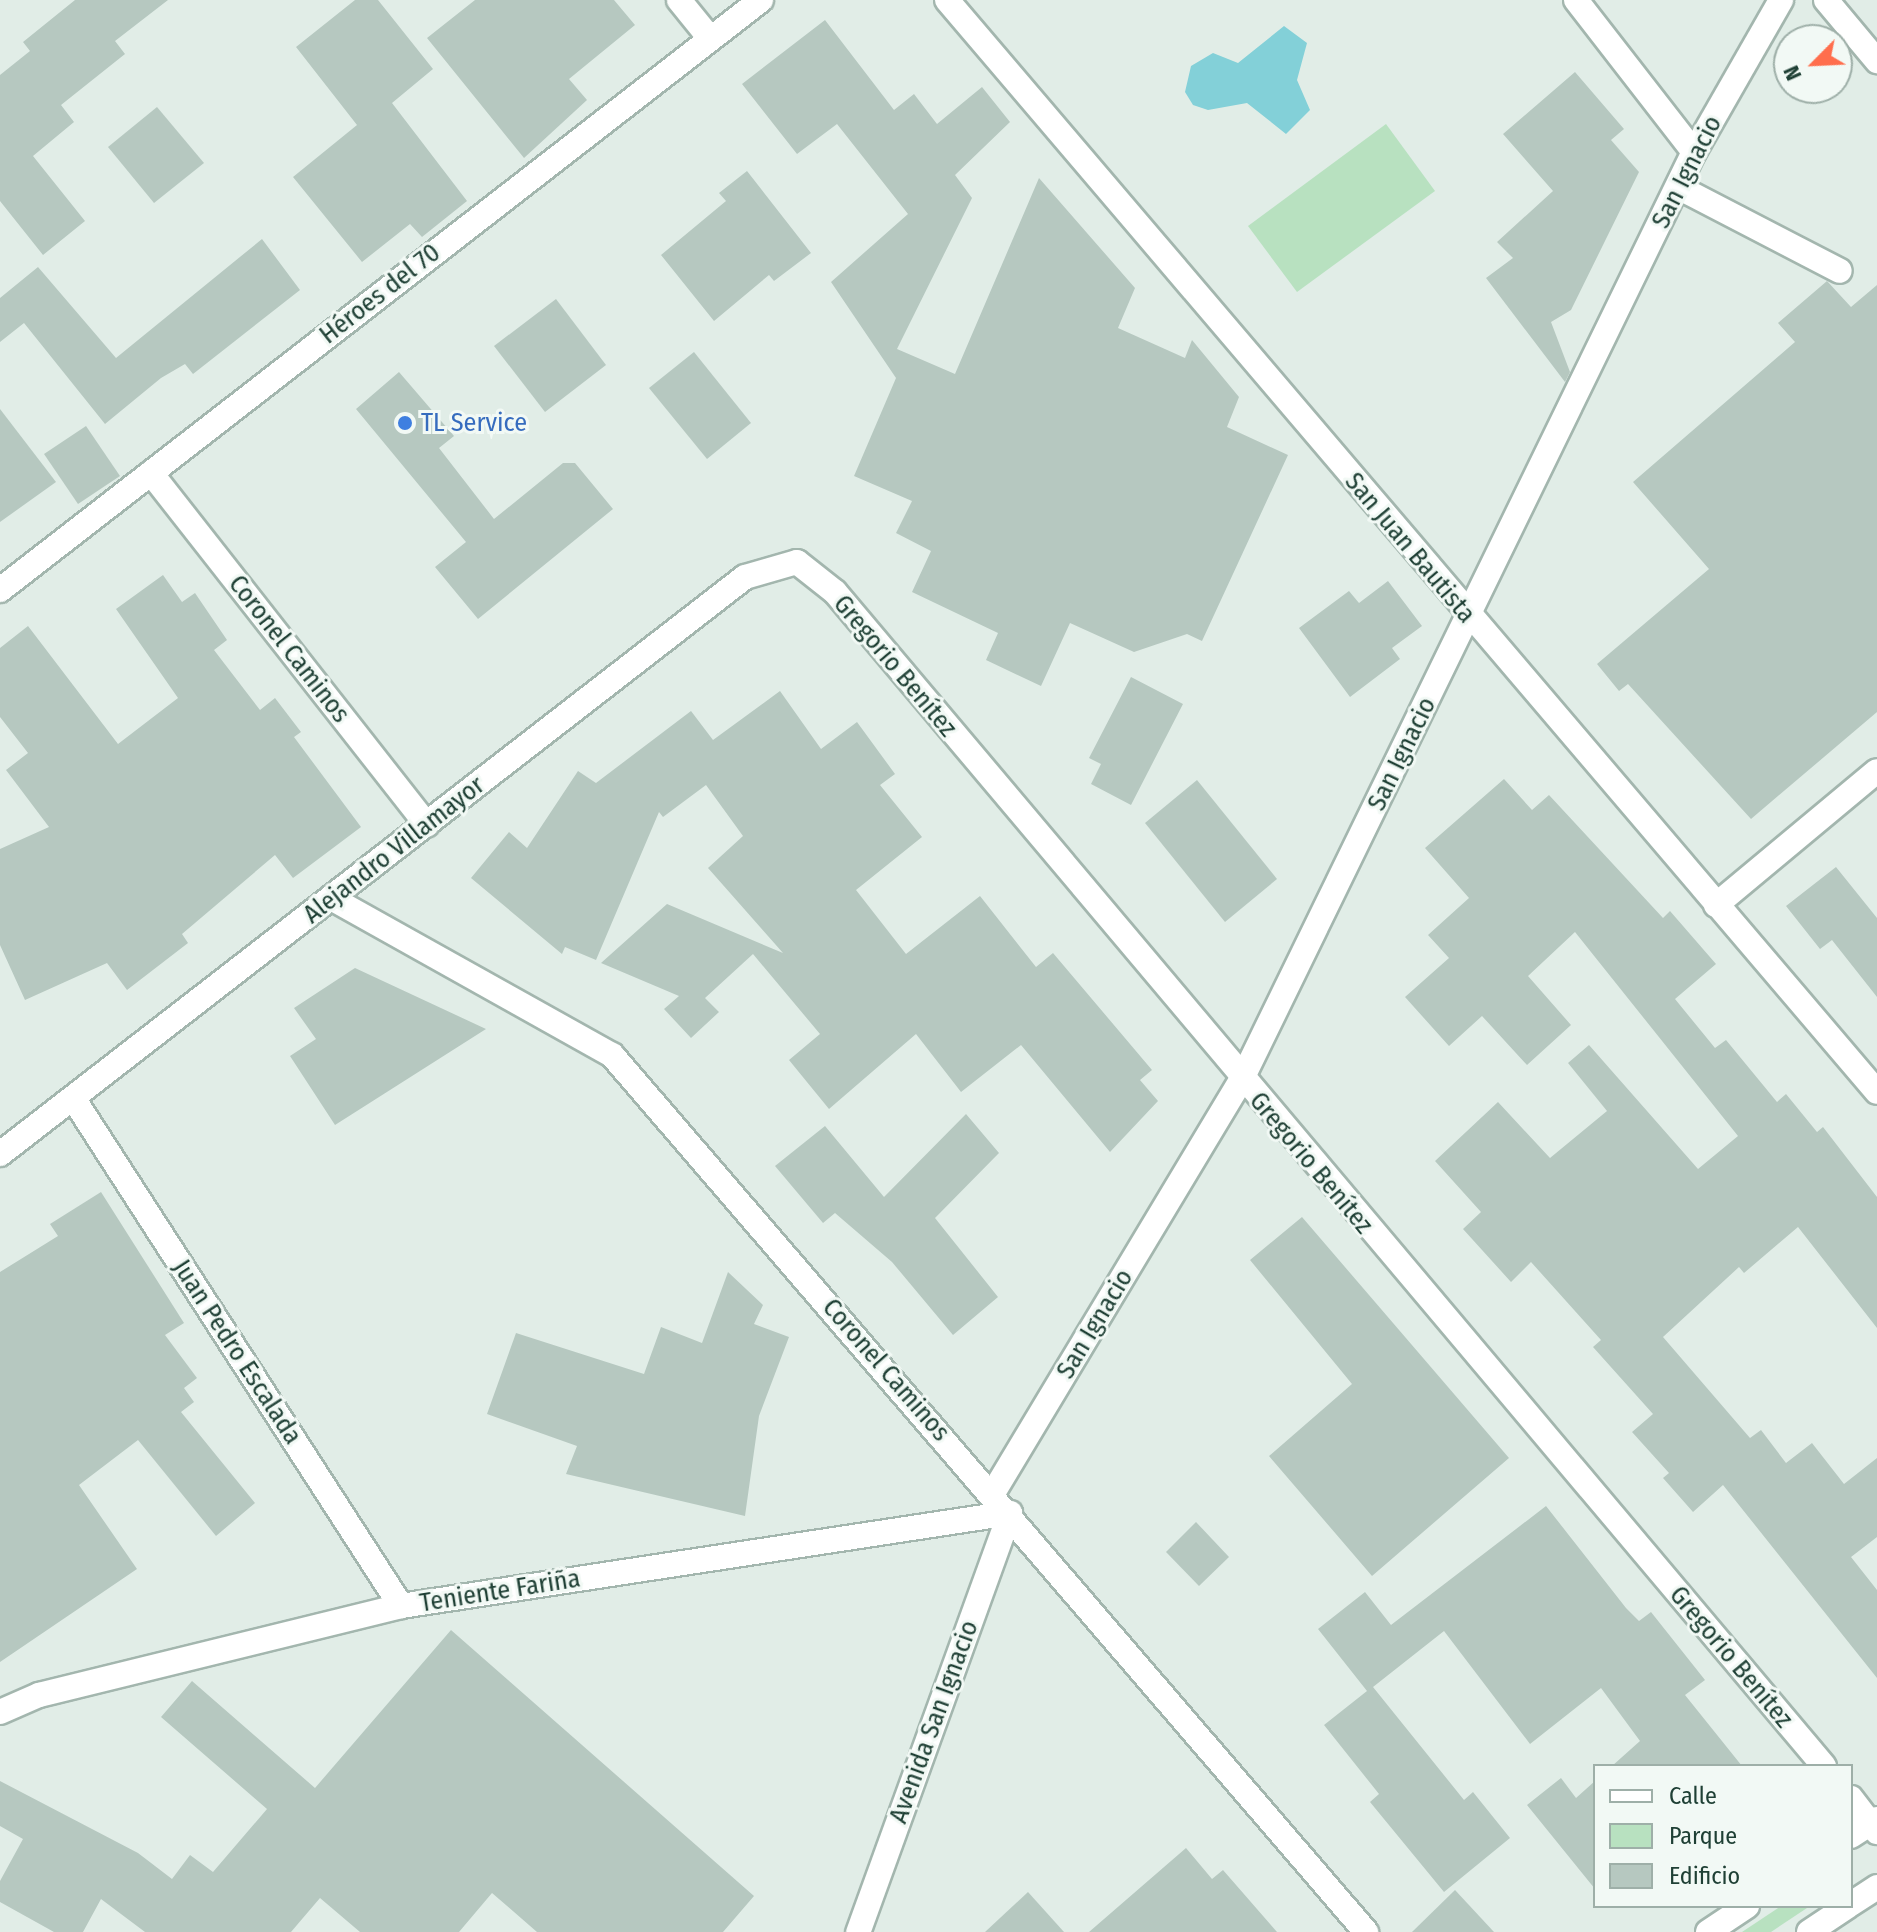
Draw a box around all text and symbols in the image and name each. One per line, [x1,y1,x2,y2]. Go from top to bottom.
north arrow [1773,24,1853,104]
text: N [1777,62,1807,85]
street label: San Ignacio [1645,110,1729,234]
street label: Héroes del 70 [314,237,446,351]
place label: TL Service [421,407,527,439]
marker: TL Service [396,414,414,432]
street label: San Juan Bautista [1338,467,1482,629]
street label: Coronel Caminos [222,569,356,729]
street label: Gregorio Benítez [827,589,963,743]
street label: San Ignacio [1361,692,1443,816]
street label: Alejandro Villamayor [297,770,491,930]
street label: Gregorio Benítez [1243,1086,1379,1240]
street label: Juan Pedro Escalada [166,1254,308,1450]
street label: San Ignacio [1050,1264,1140,1384]
street label: Coronel Caminos [816,1292,956,1448]
street label: Teniente Fariña [418,1563,582,1619]
street label: Gregorio Benítez [1663,1580,1799,1734]
street label: Avenida San Ignacio [883,1616,985,1828]
legend [1593,1764,1853,1908]
text: Calle [1669,1782,1717,1810]
text: Parque [1669,1822,1737,1850]
text: Edificio [1669,1862,1740,1890]

